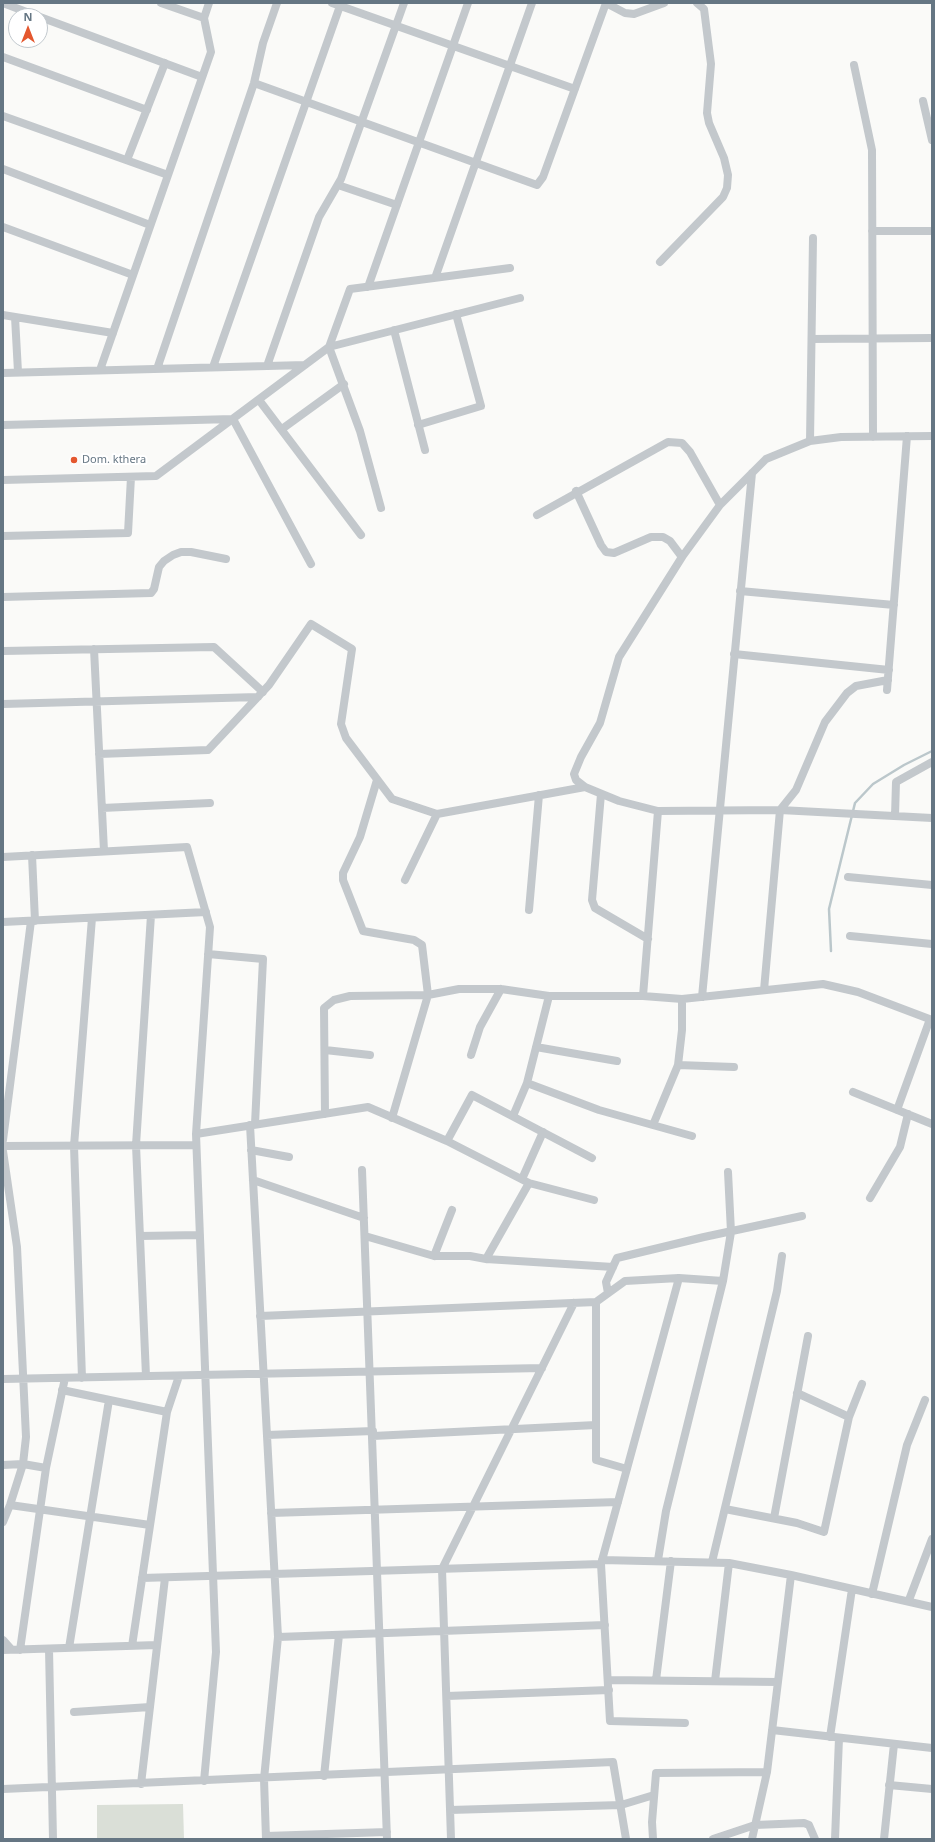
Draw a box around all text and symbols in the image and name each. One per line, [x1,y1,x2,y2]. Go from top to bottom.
north arrow [8,8,48,48]
text: N [24,9,32,24]
place label: Dom. kthera [82,453,146,467]
marker: Dom. kthera [69,455,79,465]

